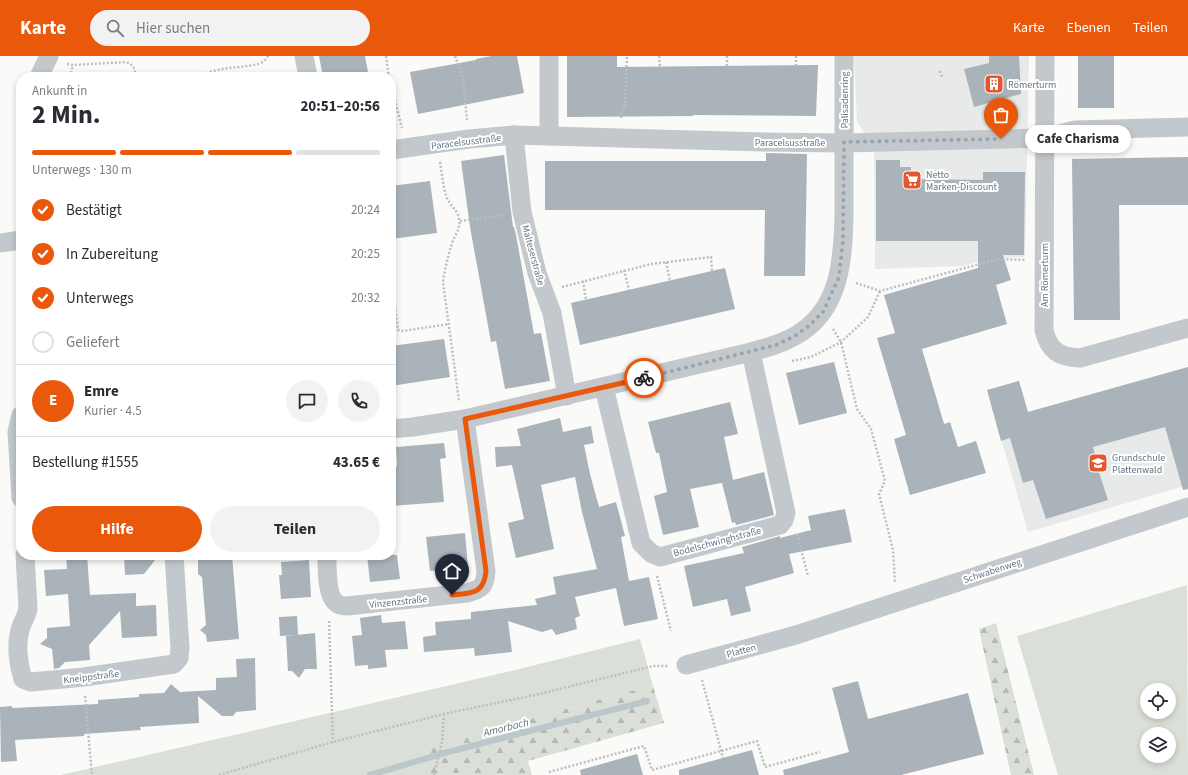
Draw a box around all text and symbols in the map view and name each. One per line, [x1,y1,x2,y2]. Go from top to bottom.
search box [90,10,370,46]
text: Karte [20,15,66,42]
icon: search [104,17,126,39]
text: Hier suchen [136,18,210,39]
text: Karte [1013,18,1045,38]
text: Ebenen [1067,18,1111,38]
text: Teilen [1133,18,1168,38]
street label: Palisadenring [838,72,852,128]
building icon: Römerturm [983,73,1005,95]
place label: Römerturm [1008,78,1056,92]
text: Ankunft in [32,82,87,100]
text: 2 Min. [32,96,101,133]
text: 20:51–20:56 [300,96,380,117]
pin [984,98,1018,139]
icon: bag [990,104,1012,126]
callout: Cafe Charisma [1025,125,1131,153]
text: Cafe Charisma [1037,130,1119,148]
street label: Paracelsusstraße [430,131,502,153]
street label: Paracelsusstraße [755,136,825,150]
text: Unterwegs · 130 m [32,161,132,179]
place label: Netto Marken-Discount [926,168,998,194]
supermarket icon: Netto Marken-Discount [901,169,923,191]
icon: check [32,199,54,221]
text: Bestätigt [66,200,122,221]
text: 20:24 [351,201,380,219]
street label: Malteserstraße [518,223,548,287]
icon: check [32,243,54,265]
street label: Am Römerturm [1038,243,1052,307]
text: In Zubereitung [66,244,158,265]
text: 20:25 [351,245,380,263]
icon: check [32,287,54,309]
text: Unterwegs [66,288,134,309]
text: 20:32 [351,289,380,307]
text: Geliefert [66,332,120,353]
courier [624,358,664,398]
icon: bike [633,367,655,389]
button: chat [286,380,328,422]
button: phone [338,380,380,422]
text: Emre [84,381,119,402]
text: E [49,390,57,411]
text: Kurier · 4.5 [84,402,142,420]
place label: Grundschule Plattenwald [1112,451,1165,477]
text: Bestellung #1555 [32,452,138,473]
text: 43.65 € [333,452,380,473]
school or university icon: Grundschule Plattenwald [1087,452,1109,474]
button: Hilfe [32,506,202,552]
button: Teilen [210,506,380,552]
street label: Bodelschwinghstraße [672,523,763,560]
pin [435,554,469,595]
street label: Schwabenweg [961,555,1023,587]
icon: home [441,560,463,582]
street label: Vinzenzstraße [368,592,428,612]
street label: Platten [725,640,758,662]
street label: Kneippstraße [62,667,120,687]
map controls [1140,683,1176,763]
button: locate [1140,683,1176,719]
water label: Amorbach [481,715,531,741]
button: layers [1140,727,1176,763]

